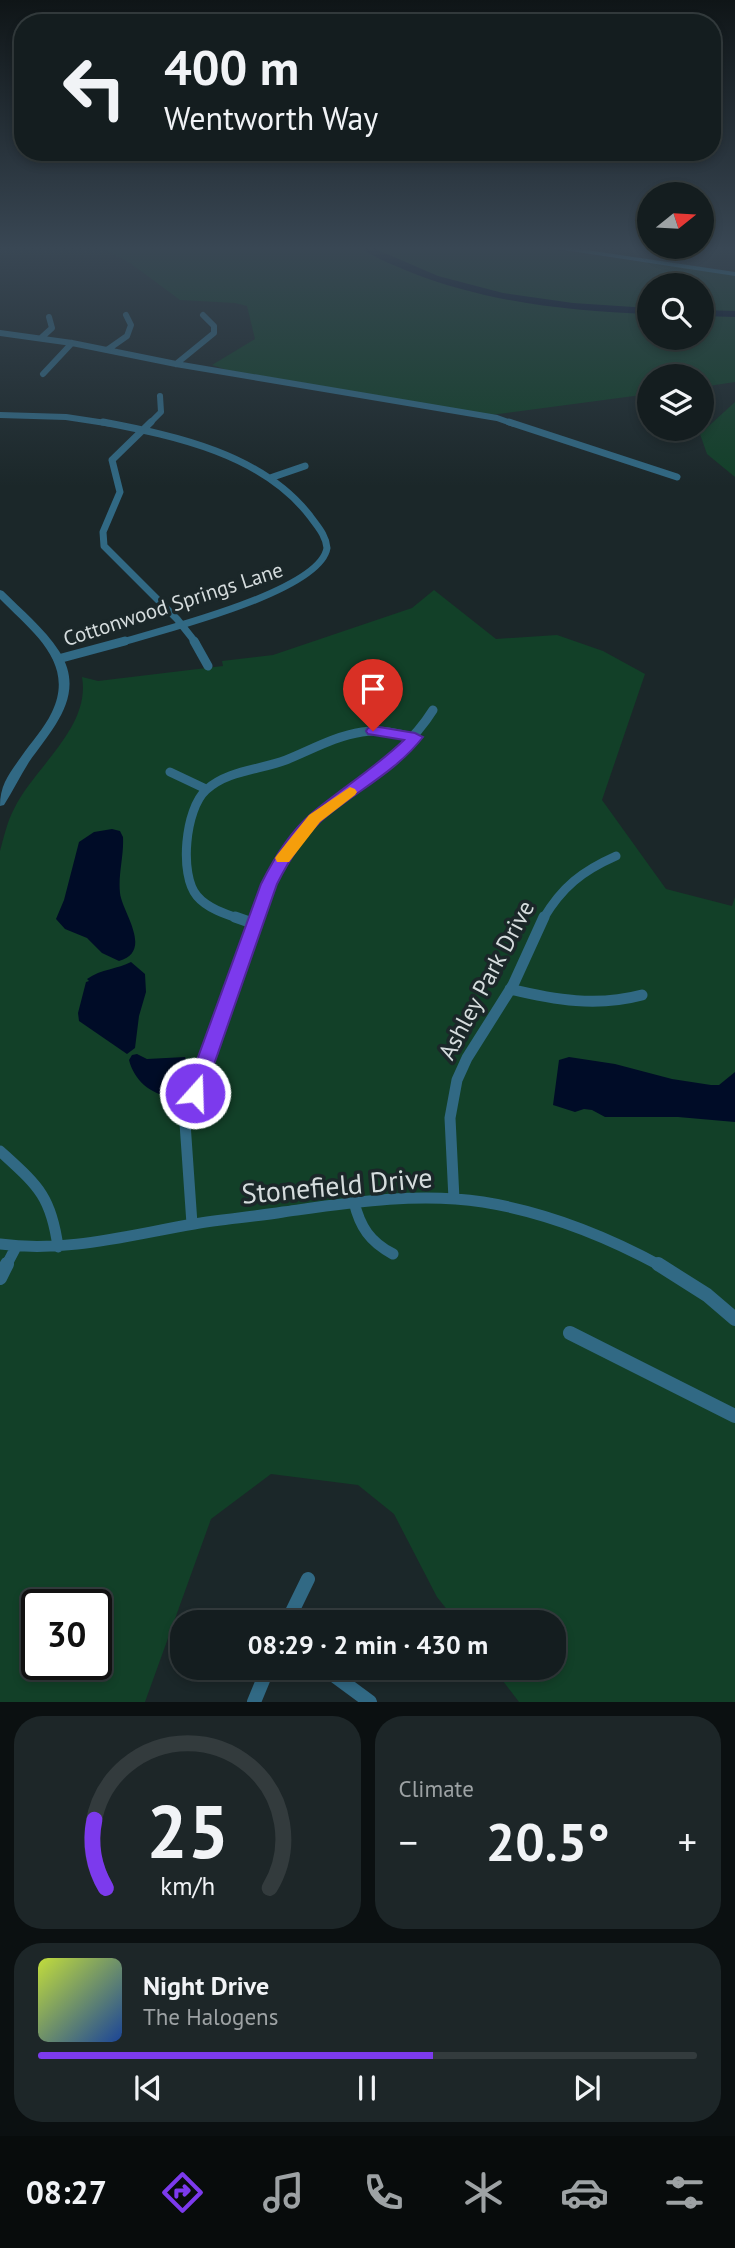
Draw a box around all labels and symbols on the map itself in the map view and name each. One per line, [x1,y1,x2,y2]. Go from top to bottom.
north arrow [637,182,714,259]
street label: Cottonwood Springs Lane [60,556,286,652]
pin [343,659,403,731]
street label: Ashley Park Drive [431,895,541,1065]
position arrow [158,1056,232,1130]
street label: Stonefield Drive [240,1158,434,1212]
speed limit sign: 30 [21,1589,112,1680]

